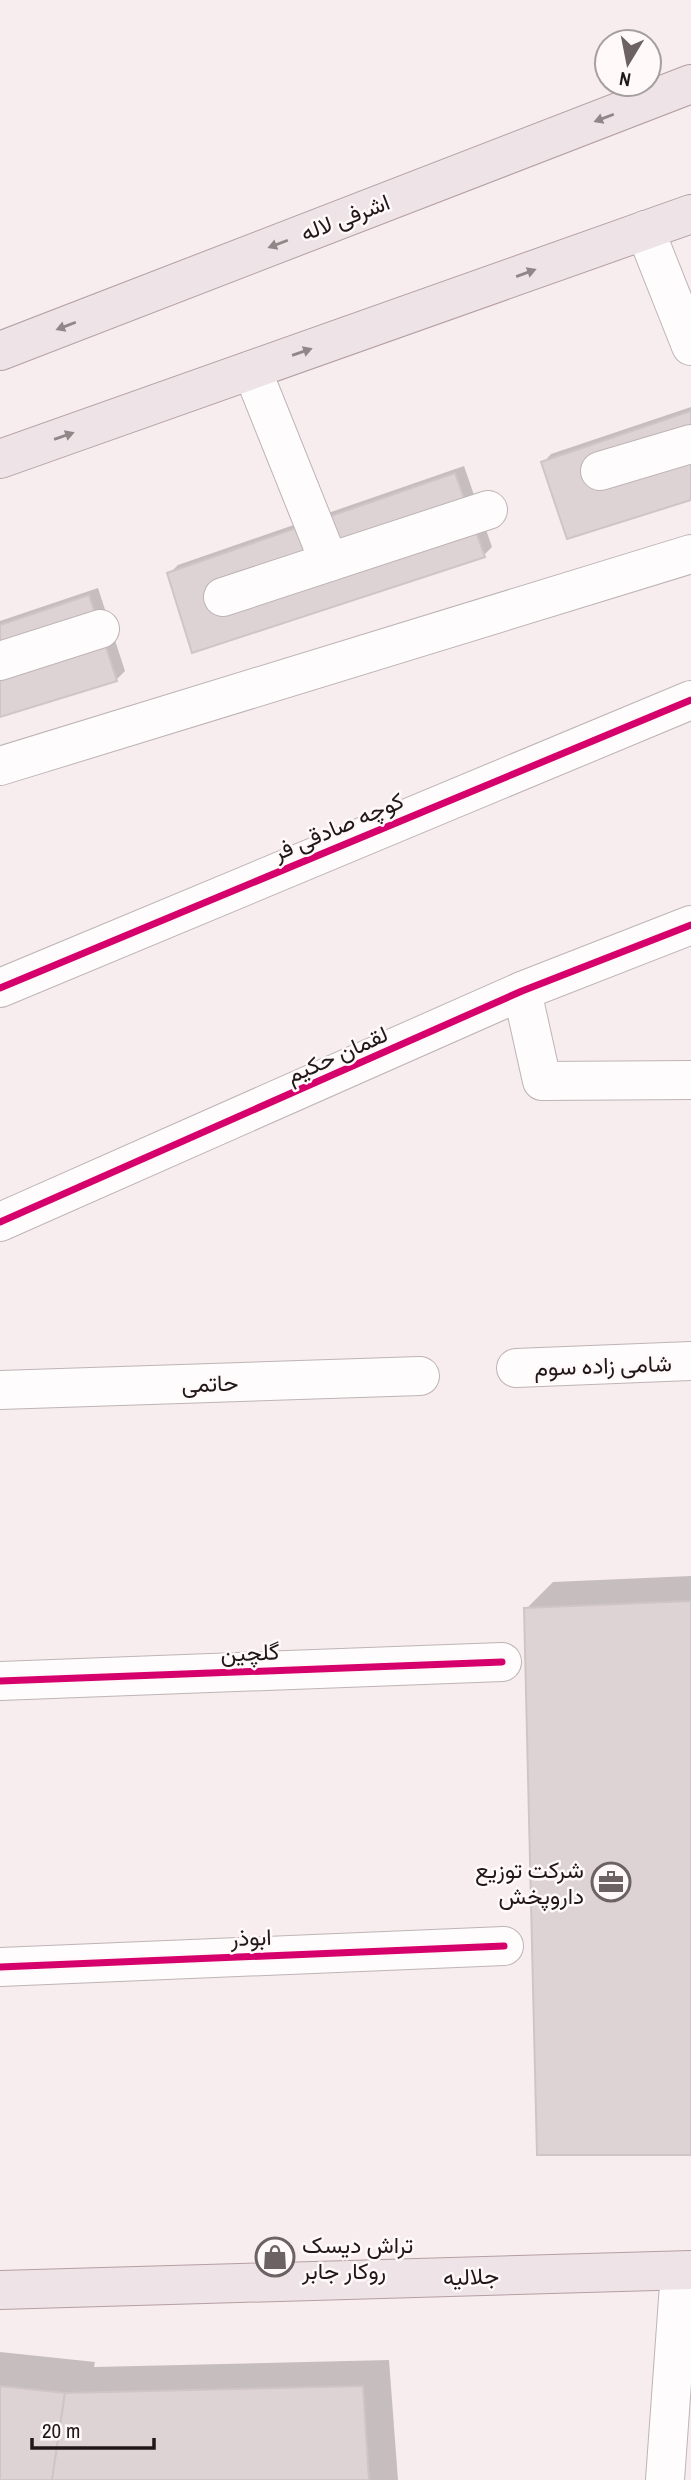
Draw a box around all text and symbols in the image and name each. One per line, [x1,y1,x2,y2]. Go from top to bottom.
north arrow [593,28,663,98]
text: N [617,66,633,94]
one-way arrow [594,112,615,123]
street label: اشرفی لاله [296,186,394,248]
one-way arrow [267,238,288,249]
one-way arrow [515,267,536,278]
one-way arrow [55,320,76,331]
one-way arrow [291,346,312,357]
one-way arrow [54,430,75,441]
street label: کوچه صادقی فر [267,785,409,869]
street label: لقمان حکیم [281,1018,393,1090]
street label: شامی زاده سوم [534,1347,672,1383]
street label: حاتمی [181,1367,239,1399]
street label: گلچین [220,1635,280,1670]
place label: شرکت توزیع داروپخش [475,1854,584,1912]
office icon: شرکت توزیع داروپخش [590,1861,632,1903]
street label: ابوذر [229,1921,272,1953]
place label: تراش دیسک روکار جابر [301,2229,413,2286]
shop icon: تراش دیسک روکار جابر [254,2236,296,2278]
street label: جلالیه [442,2260,500,2292]
scale bar [32,2406,154,2450]
text: 20 m [42,2416,80,2445]

